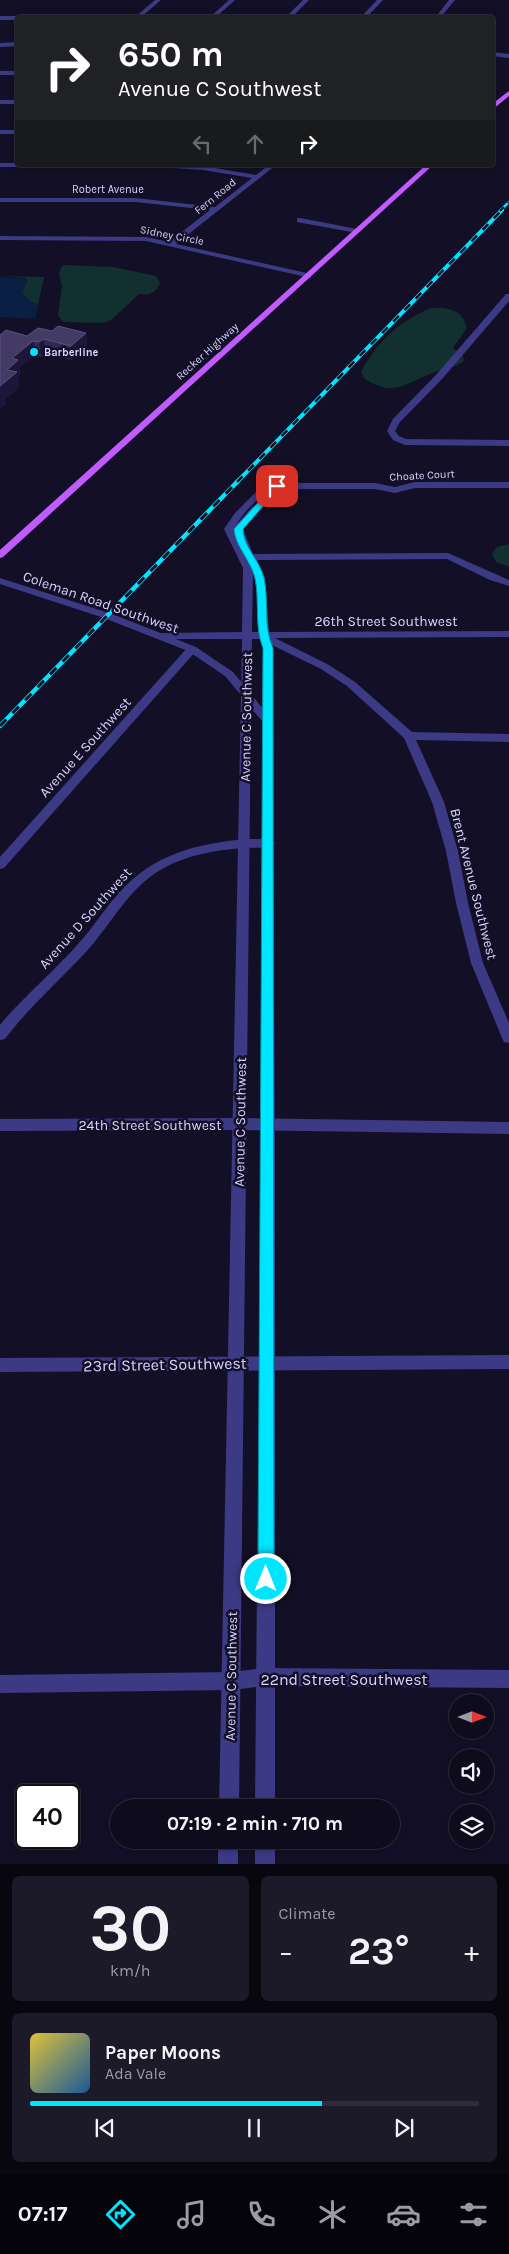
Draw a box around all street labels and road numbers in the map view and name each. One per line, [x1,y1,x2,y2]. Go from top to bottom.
street label: Fern Road [192,176,239,217]
street label: Robert Avenue [72,183,144,196]
street label: Sidney Circle [139,223,205,248]
street label: Recker Highway [174,320,241,383]
street label: Choate Court [389,467,455,484]
street label: Coleman Road Southwest [21,568,181,637]
street label: 26th Street Southwest [314,613,458,630]
street label: Avenue C Southwest [237,652,256,782]
street label: Avenue E Southwest [36,694,135,801]
street label: Brent Avenue Southwest [446,807,501,962]
street label: Avenue D Southwest [35,864,135,972]
street label: Avenue C Southwest [231,1057,250,1187]
street label: 24th Street Southwest [79,1117,221,1134]
street label: 23rd Street Southwest [83,1354,247,1375]
street label: Avenue C Southwest [222,1611,241,1741]
street label: 22nd Street Southwest [260,1670,428,1689]

